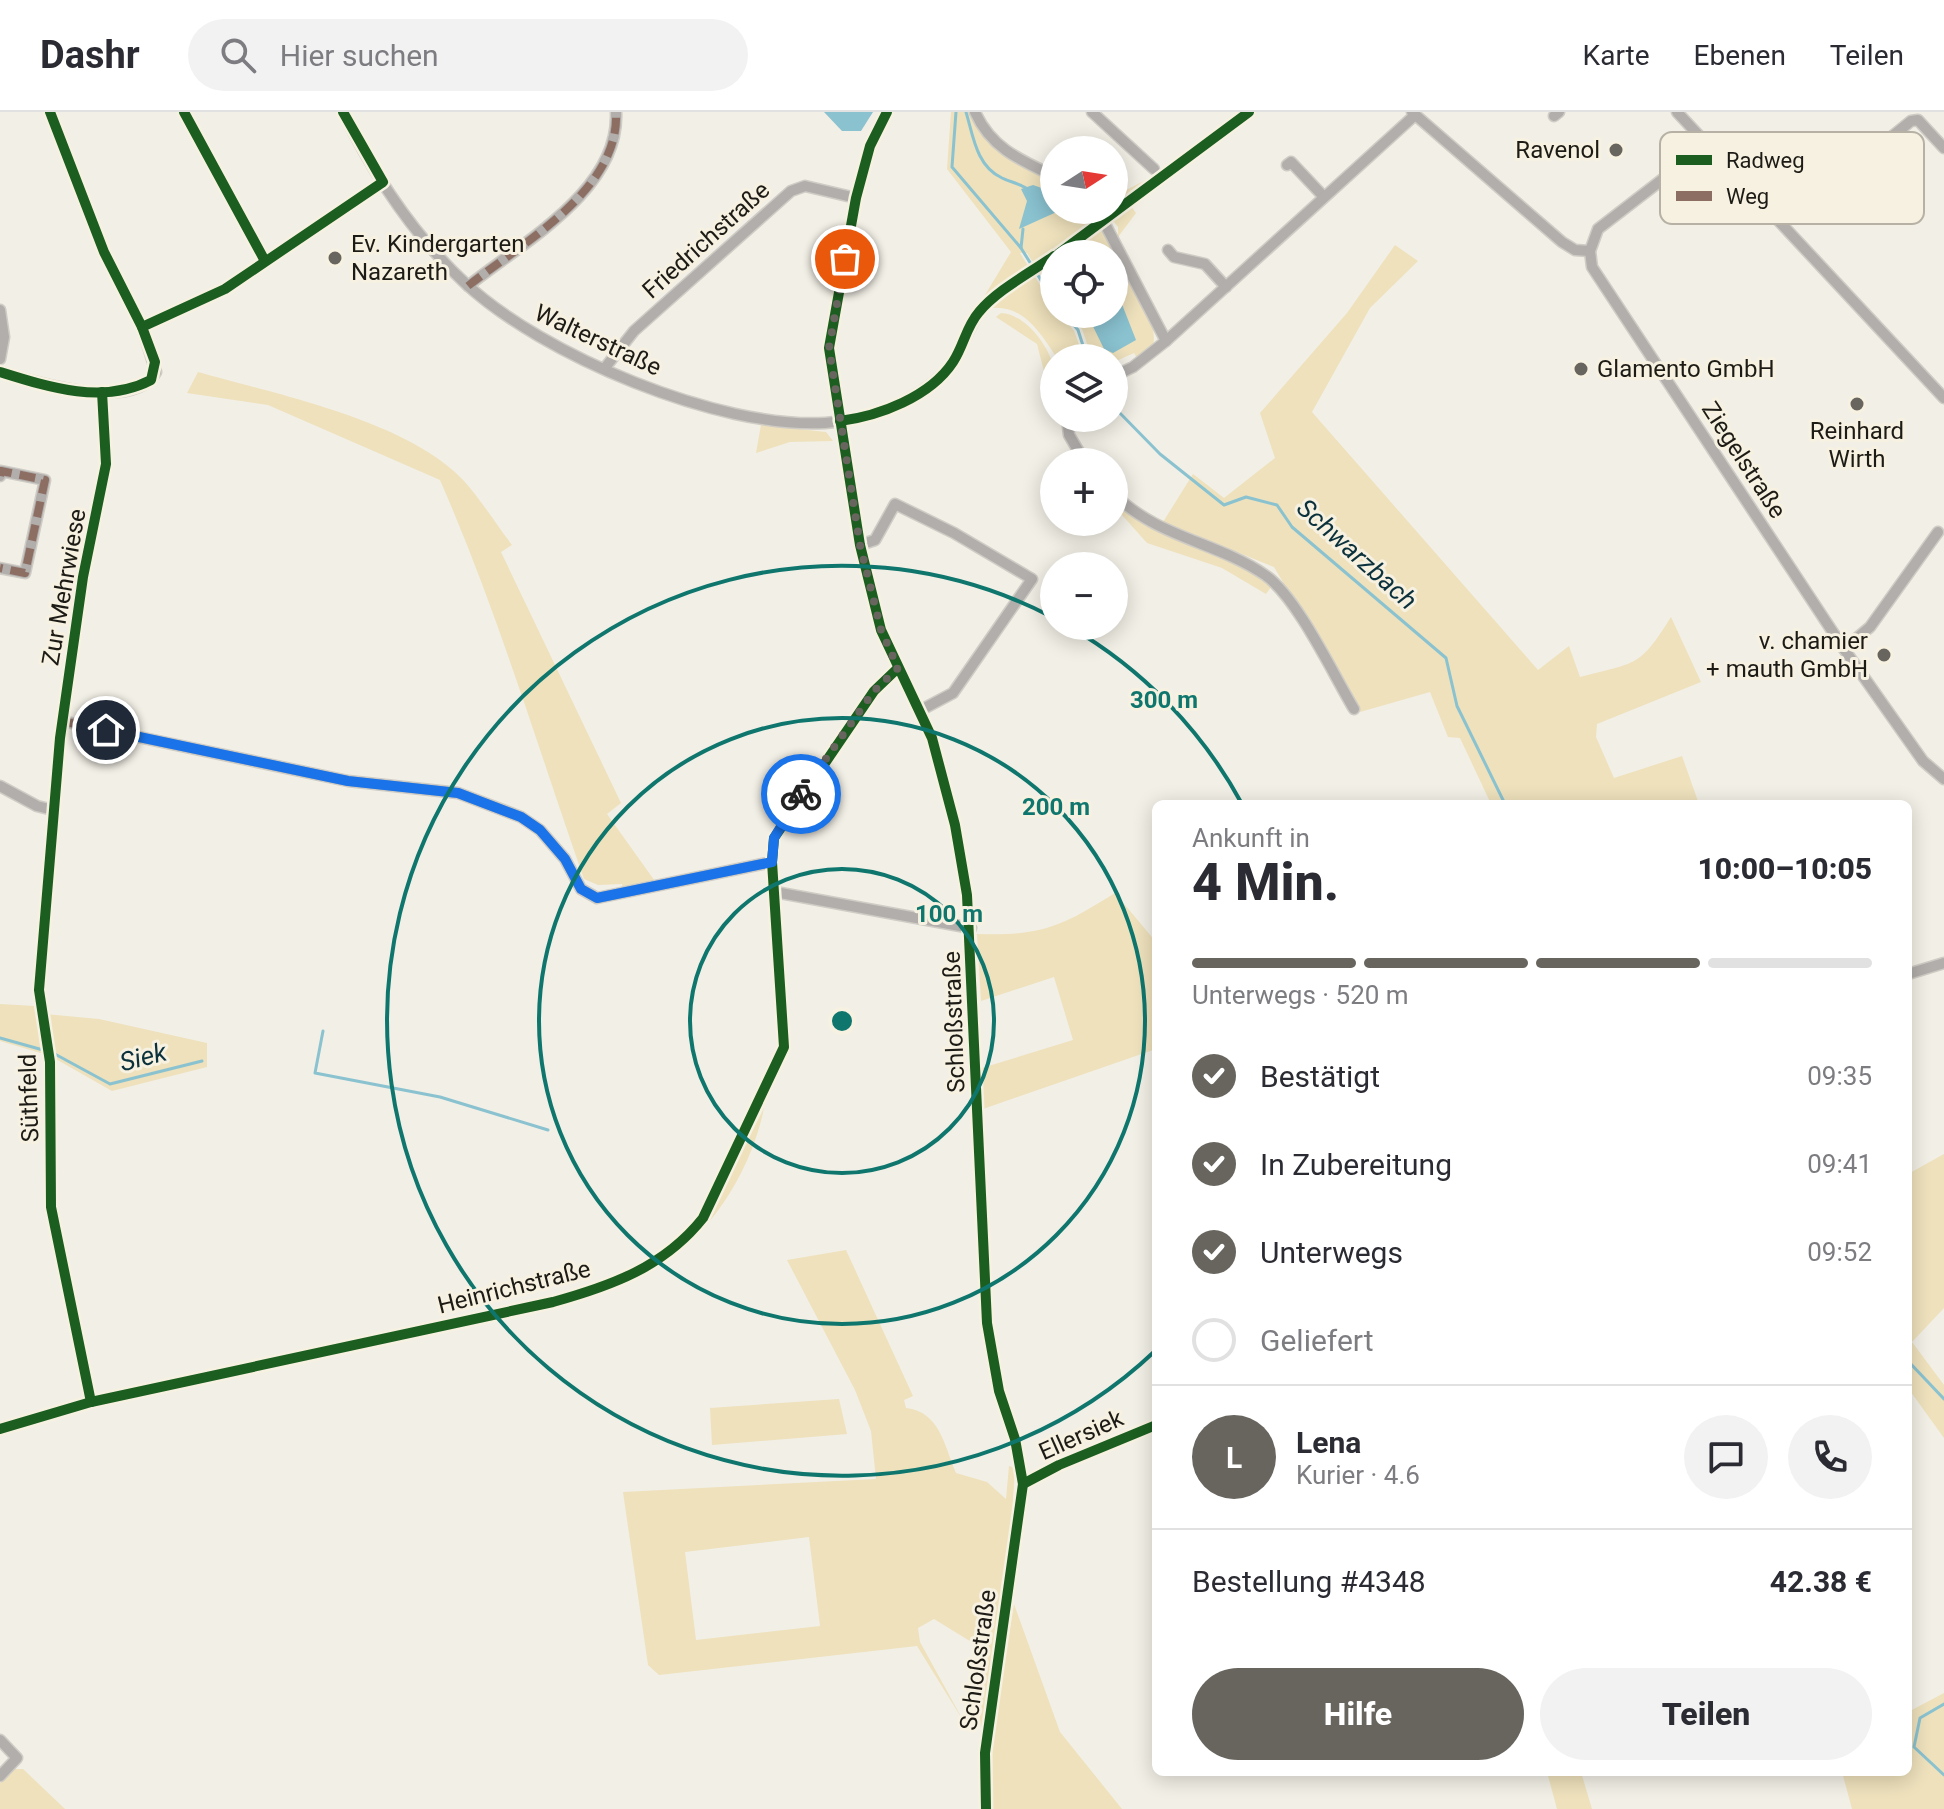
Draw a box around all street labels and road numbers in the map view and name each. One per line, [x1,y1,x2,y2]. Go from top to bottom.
street label: Friedrichstraße [637,176,775,304]
street label: Walterstraße [530,298,666,382]
street label: Ziegelstraße [1696,397,1792,523]
street label: Zur Mehrwiese [36,507,92,667]
street label: Schloßstraße [938,951,970,1093]
street label: Süthfeld [13,1053,45,1143]
street label: Heinrichstraße [435,1254,593,1320]
street label: Ellersiek [1035,1404,1128,1466]
street label: Schloßstraße [954,1588,1002,1732]

